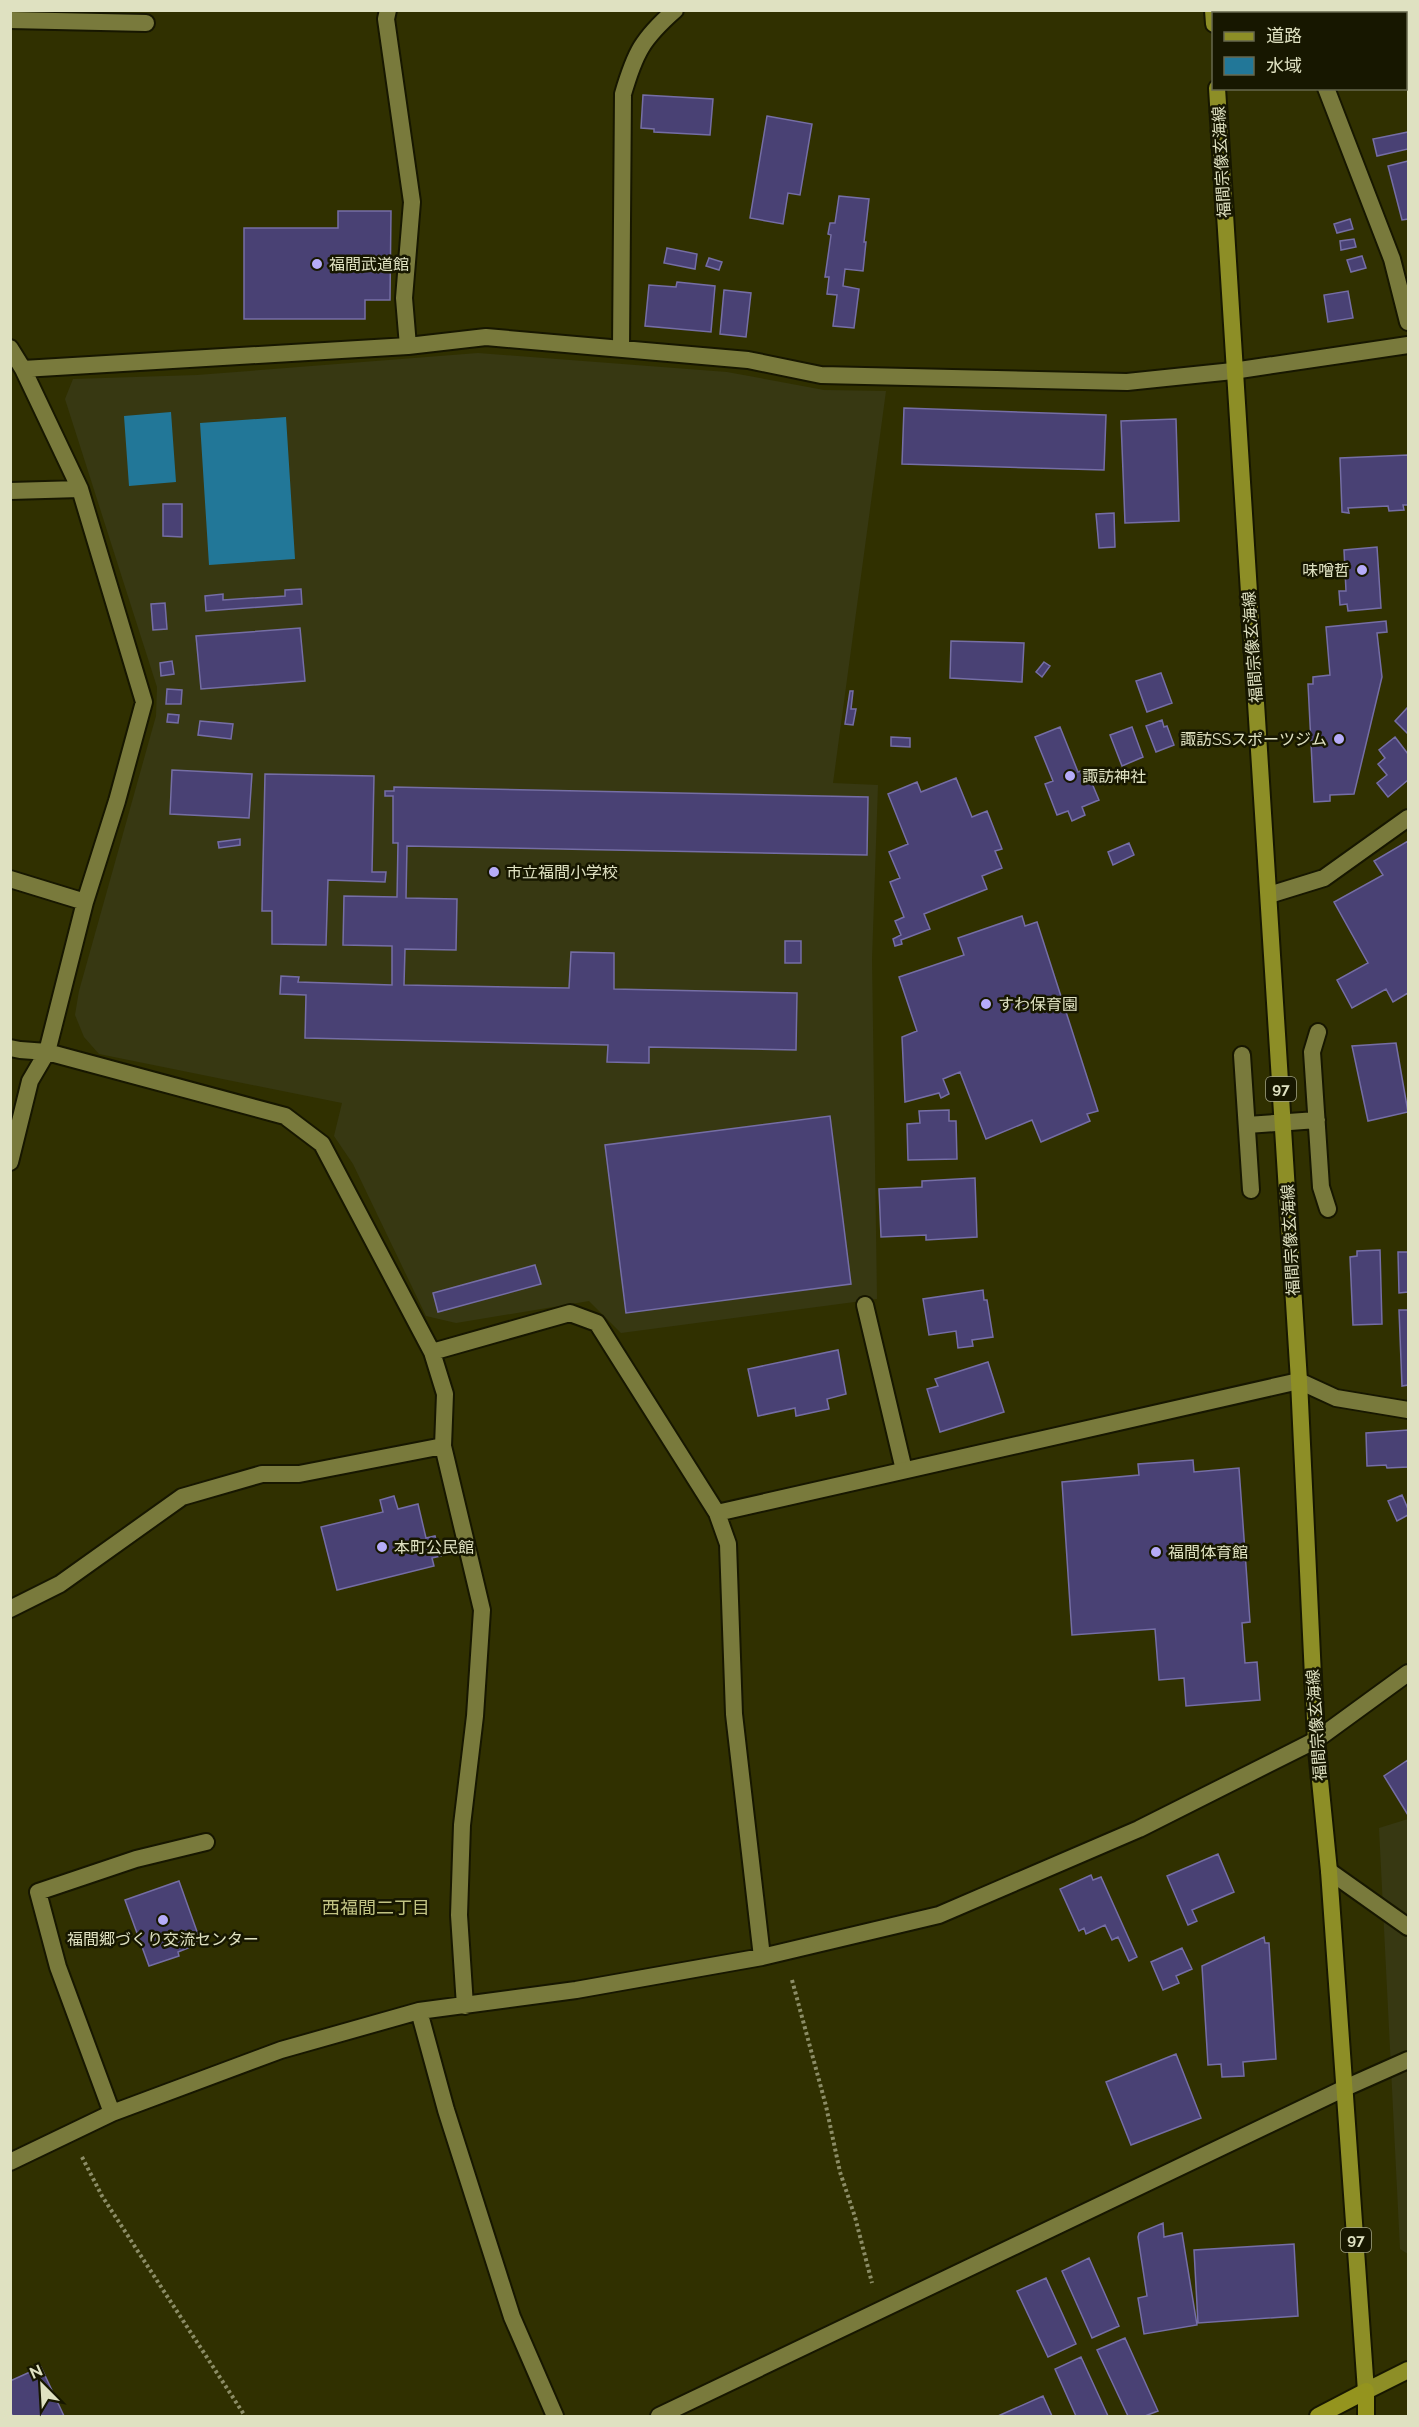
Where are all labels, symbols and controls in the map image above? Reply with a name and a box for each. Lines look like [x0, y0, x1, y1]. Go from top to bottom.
legend [1212, 12, 1407, 90]
text: 道路 [1266, 25, 1302, 46]
text: 水域 [1266, 55, 1302, 76]
street label: 福間宗像玄海線 [1209, 106, 1234, 218]
place label: 福間武道館 [329, 255, 409, 274]
marker: 福間武道館 [310, 257, 324, 271]
place label: 味噌哲 [1302, 561, 1350, 580]
marker: 味噌哲 [1355, 563, 1369, 577]
street label: 福間宗像玄海線 [1239, 590, 1266, 703]
place label: 諏訪SSスポーツジム [1180, 730, 1327, 749]
marker: 諏訪SSスポーツジム [1332, 732, 1346, 746]
place label: 諏訪神社 [1082, 767, 1146, 786]
marker: 諏訪神社 [1063, 769, 1077, 783]
place label: 市立福間小学校 [506, 863, 618, 882]
marker: 市立福間小学校 [487, 865, 501, 879]
place label: すわ保育園 [998, 995, 1078, 1014]
marker: すわ保育園 [979, 997, 993, 1011]
road number: 97 [1266, 1077, 1296, 1101]
street label: 福間宗像玄海線 [1278, 1184, 1303, 1296]
place label: 本町公民館 [394, 1538, 474, 1557]
marker: 本町公民館 [375, 1540, 389, 1554]
place label: 福間体育館 [1168, 1543, 1248, 1562]
marker: 福間体育館 [1149, 1545, 1163, 1559]
street label: 福間宗像玄海線 [1303, 1668, 1330, 1781]
district label: 西福間二丁目 [322, 1897, 430, 1918]
marker: 福間郷づくり交流センター [156, 1913, 170, 1927]
place label: 福間郷づくり交流センター [67, 1930, 259, 1949]
road number: 97 [1341, 2228, 1371, 2252]
north arrow [12, 2355, 72, 2415]
text: N [27, 2361, 46, 2383]

